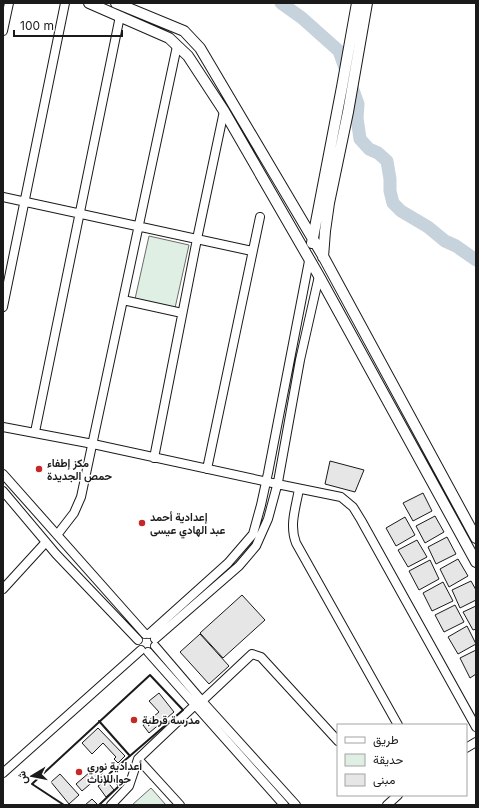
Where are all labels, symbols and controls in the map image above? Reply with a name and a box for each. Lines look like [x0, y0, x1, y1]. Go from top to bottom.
scale bar [14, 12, 122, 38]
text: 100 m [20, 18, 54, 33]
place label: مكز إطفاء حمص الجديدة [47, 456, 112, 483]
marker: مكز إطفاء حمص الجديدة [34, 464, 44, 474]
place label: إعدادية أحمد عبد الهادي عيسى [150, 510, 225, 539]
marker: إعدادية أحمد عبد الهادي عيسى [137, 518, 147, 528]
place label: مدرسة قرطبة [142, 713, 200, 727]
marker: مدرسة قرطبة [129, 715, 139, 725]
legend [337, 724, 467, 796]
text: طريق [373, 732, 399, 748]
text: حديقة [373, 752, 403, 767]
north arrow [12, 756, 52, 796]
place label: أعدادية نوري حوا للإناث [87, 759, 142, 786]
marker: أعدادية نوري حوا للإناث [74, 767, 84, 777]
text: ش [14, 770, 30, 785]
text: مبنى [373, 772, 395, 788]

